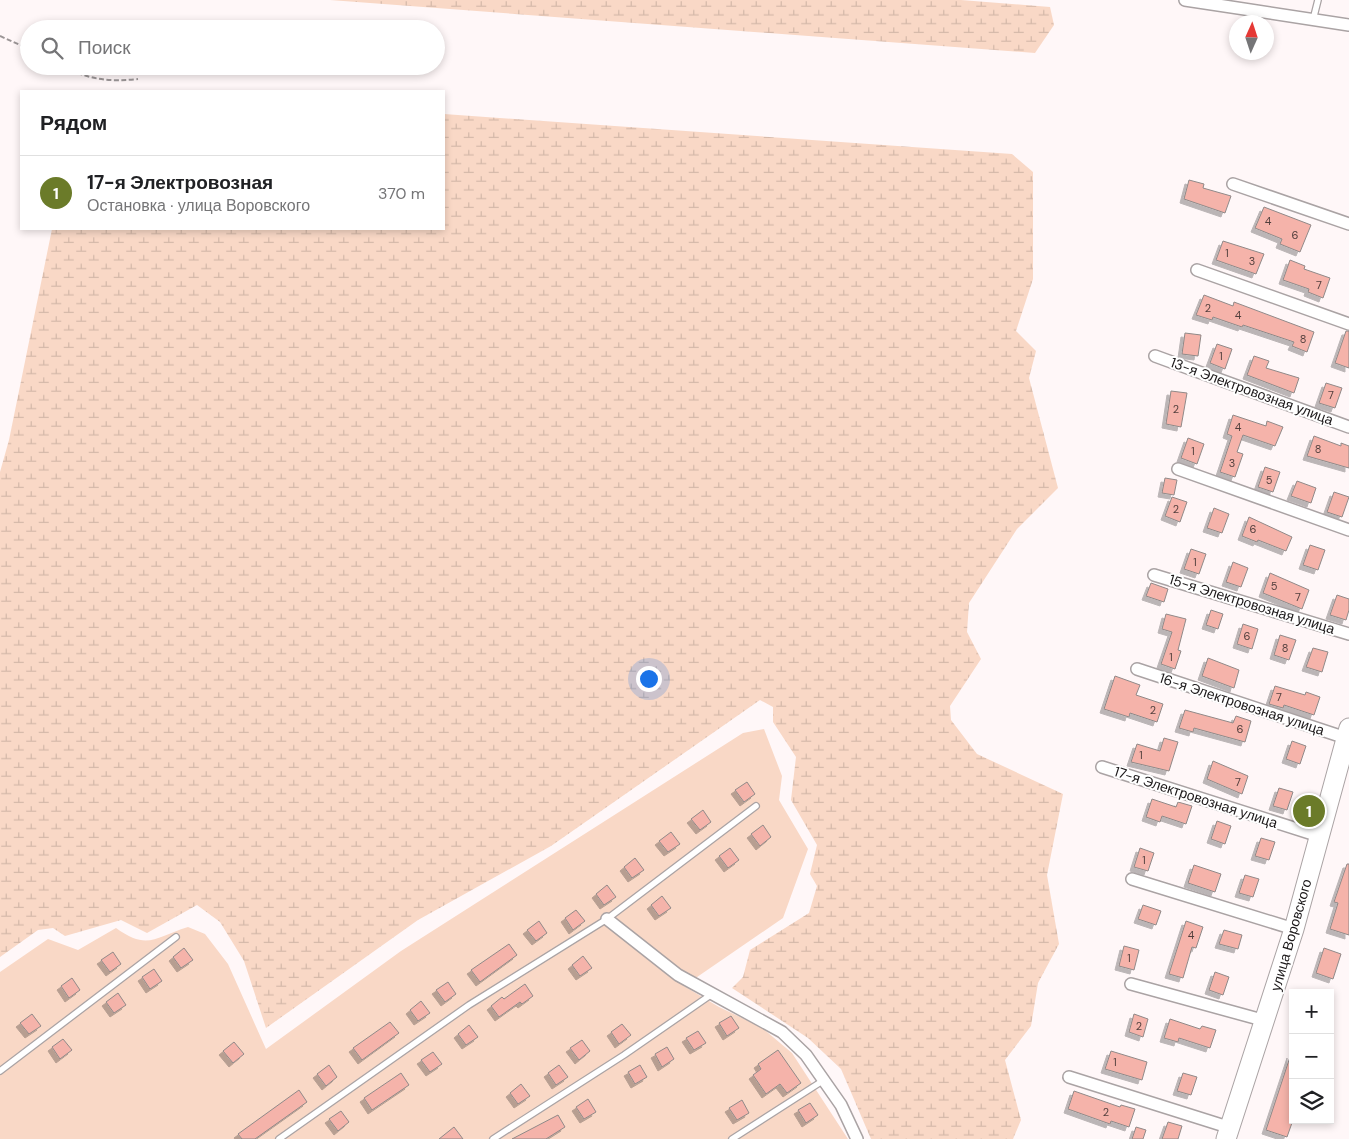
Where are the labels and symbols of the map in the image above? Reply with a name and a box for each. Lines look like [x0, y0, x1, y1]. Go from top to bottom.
north arrow [1229, 15, 1274, 60]
house number: 4 [1265, 214, 1272, 228]
house number: 6 [1292, 228, 1299, 242]
house number: 1 [1225, 246, 1229, 260]
house number: 3 [1249, 254, 1255, 268]
house number: 7 [1316, 278, 1322, 292]
house number: 2 [1205, 301, 1211, 315]
house number: 4 [1235, 308, 1242, 322]
house number: 8 [1300, 332, 1306, 346]
house number: 1 [1219, 349, 1223, 363]
street label: 13-я Электровозная улица [1168, 353, 1336, 429]
house number: 7 [1328, 388, 1334, 402]
house number: 2 [1173, 402, 1179, 416]
house number: 4 [1235, 420, 1242, 434]
house number: 8 [1315, 442, 1321, 456]
house number: 1 [1191, 444, 1195, 458]
house number: 3 [1229, 456, 1235, 470]
house number: 5 [1266, 473, 1273, 487]
house number: 2 [1173, 502, 1179, 516]
house number: 6 [1250, 522, 1257, 536]
house number: 1 [1193, 555, 1197, 569]
street label: 15-я Электровозная улица [1167, 570, 1337, 638]
house number: 5 [1271, 579, 1278, 593]
house number: 7 [1295, 590, 1301, 604]
house number: 6 [1244, 629, 1251, 643]
house number: 8 [1282, 641, 1288, 655]
house number: 1 [1169, 650, 1173, 664]
your location [636, 666, 662, 692]
street label: 16-я Электровозная улица [1157, 669, 1327, 739]
house number: 7 [1276, 690, 1282, 704]
house number: 2 [1150, 703, 1156, 717]
house number: 6 [1237, 722, 1243, 736]
house number: 1 [1139, 748, 1143, 762]
street label: 17-я Электровозная улица [1112, 762, 1280, 832]
house number: 7 [1235, 775, 1241, 789]
pin: 1 [1293, 792, 1325, 830]
house number: 1 [1142, 853, 1146, 867]
street label: улица Воровского [1266, 877, 1316, 993]
house number: 4 [1188, 928, 1195, 942]
house number: 1 [1127, 951, 1131, 965]
house number: 2 [1136, 1019, 1142, 1033]
house number: 1 [1113, 1055, 1117, 1069]
house number: 2 [1103, 1105, 1109, 1119]

